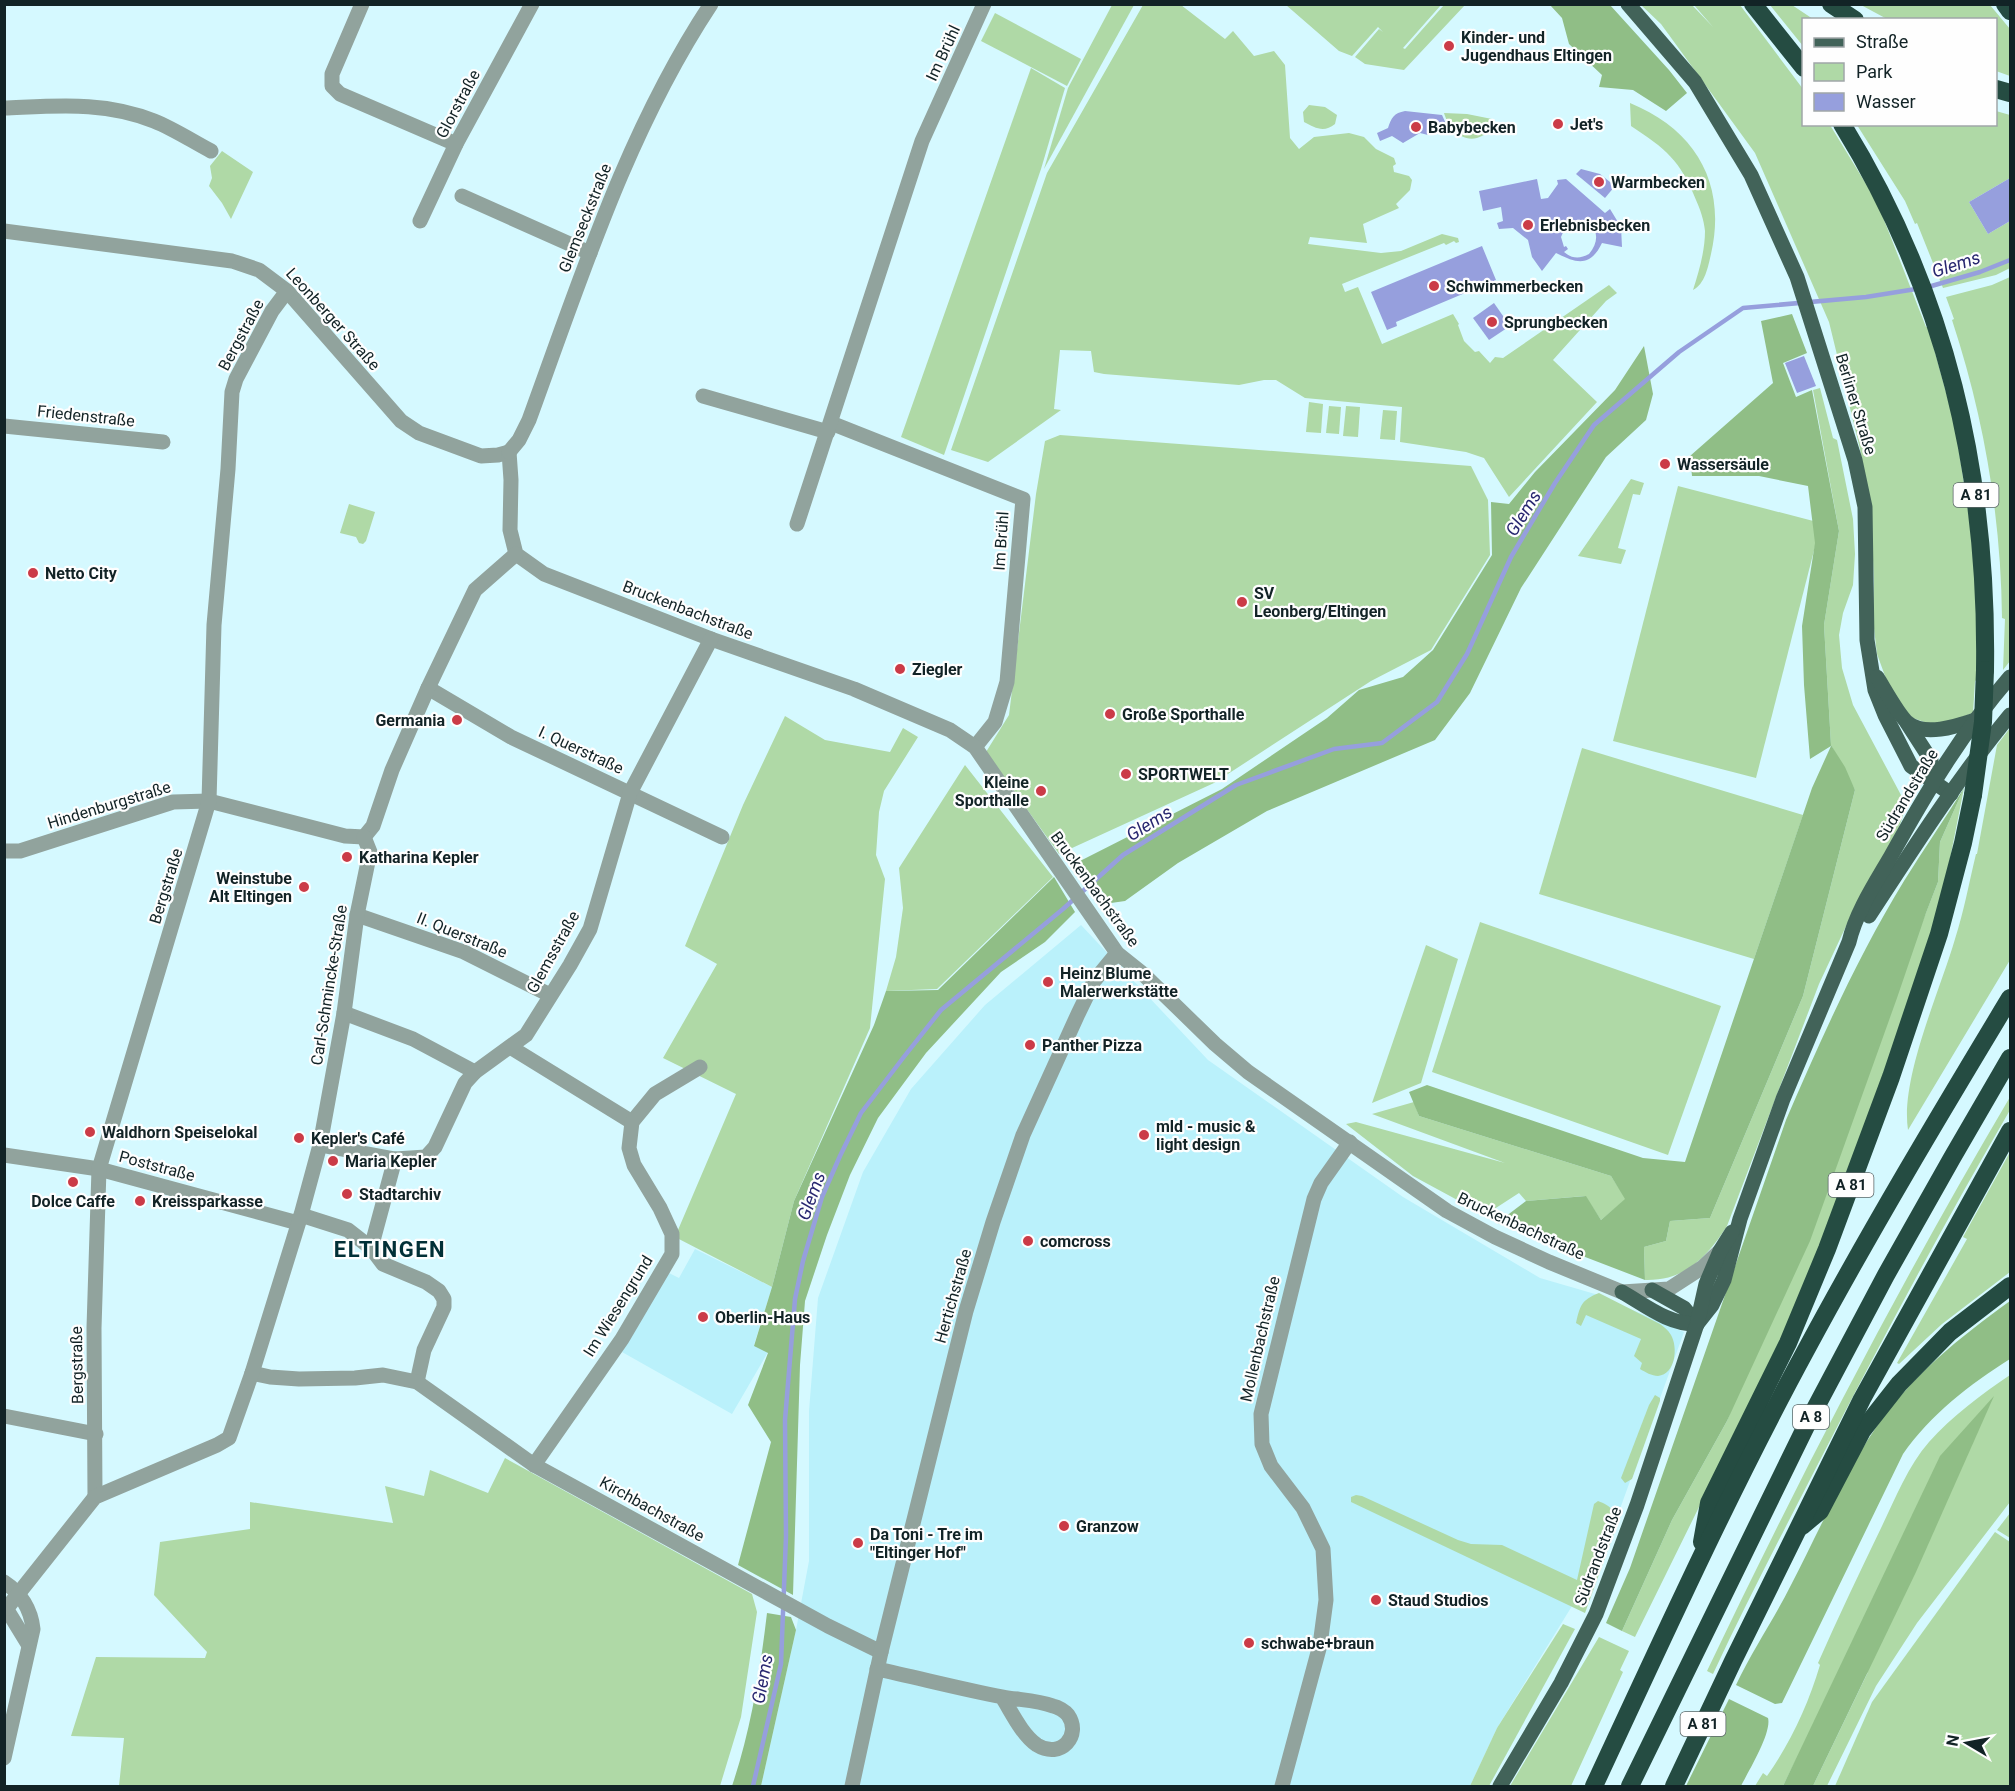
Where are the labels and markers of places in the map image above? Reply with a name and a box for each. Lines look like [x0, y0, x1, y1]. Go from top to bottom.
place label: Kinder- und Jugendhaus Eltingen [1461, 28, 1612, 65]
marker: Kinder- und Jugendhaus Eltingen [1442, 39, 1456, 53]
place label: Jet's [1570, 115, 1603, 134]
marker: Jet's [1551, 117, 1565, 131]
place label: Babybecken [1428, 118, 1516, 137]
marker: Babybecken [1409, 120, 1423, 134]
place label: Warmbecken [1611, 173, 1705, 192]
marker: Warmbecken [1592, 175, 1606, 189]
place label: Erlebnisbecken [1540, 216, 1650, 235]
marker: Erlebnisbecken [1521, 218, 1535, 232]
place label: Schwimmerbecken [1446, 277, 1583, 296]
marker: Schwimmerbecken [1427, 279, 1441, 293]
place label: Sprungbecken [1504, 313, 1608, 332]
marker: Sprungbecken [1485, 315, 1499, 329]
place label: Wassersäule [1677, 455, 1769, 474]
marker: Wassersäule [1658, 457, 1672, 471]
place label: Netto City [45, 564, 118, 583]
marker: Netto City [26, 566, 40, 580]
place label: SV Leonberg/Eltingen [1254, 584, 1386, 621]
marker: SV Leonberg/Eltingen [1235, 595, 1249, 609]
place label: Ziegler [912, 660, 963, 679]
marker: Ziegler [893, 662, 907, 676]
place label: Große Sporthalle [1122, 705, 1245, 724]
marker: Große Sporthalle [1103, 707, 1117, 721]
place label: Germania [375, 711, 445, 730]
marker: Germania [450, 713, 464, 727]
place label: SPORTWELT [1138, 765, 1229, 784]
marker: SPORTWELT [1119, 767, 1133, 781]
place label: Kleine Sporthalle [955, 773, 1029, 810]
marker: Kleine Sporthalle [1034, 784, 1048, 798]
place label: Katharina Kepler [359, 848, 479, 867]
marker: Katharina Kepler [340, 850, 354, 864]
place label: Weinstube Alt Eltingen [209, 869, 292, 906]
marker: Weinstube Alt Eltingen [297, 880, 311, 894]
place label: Heinz Blume Malerwerkstätte [1060, 964, 1178, 1001]
marker: Heinz Blume Malerwerkstätte [1041, 975, 1055, 989]
place label: Panther Pizza [1042, 1036, 1142, 1055]
marker: Panther Pizza [1023, 1038, 1037, 1052]
place label: mld - music & light design [1156, 1117, 1256, 1154]
place label: Waldhorn Speiselokal [102, 1123, 258, 1142]
marker: Waldhorn Speiselokal [83, 1125, 97, 1139]
marker: mld - music & light design [1137, 1128, 1151, 1142]
place label: Kepler's Café [311, 1129, 405, 1148]
marker: Kepler's Café [292, 1131, 306, 1145]
place label: Maria Kepler [345, 1152, 437, 1171]
marker: Maria Kepler [326, 1154, 340, 1168]
marker: Dolce Caffe [66, 1175, 80, 1189]
place label: Stadtarchiv [359, 1185, 441, 1204]
marker: Stadtarchiv [340, 1187, 354, 1201]
place label: Dolce Caffe [31, 1192, 115, 1211]
place label: Kreissparkasse [152, 1192, 263, 1211]
marker: Kreissparkasse [133, 1194, 147, 1208]
place label: comcross [1040, 1232, 1111, 1251]
marker: comcross [1021, 1234, 1035, 1248]
place label: Oberlin-Haus [715, 1308, 810, 1327]
marker: Oberlin-Haus [696, 1310, 710, 1324]
place label: Granzow [1076, 1517, 1139, 1536]
marker: Granzow [1057, 1519, 1071, 1533]
place label: Da Toni - Tre im "Eltinger Hof" [870, 1525, 983, 1562]
marker: Da Toni - Tre im "Eltinger Hof" [851, 1536, 865, 1550]
place label: Staud Studios [1388, 1591, 1489, 1610]
marker: Staud Studios [1369, 1593, 1383, 1607]
place label: schwabe+braun [1261, 1634, 1374, 1653]
marker: schwabe+braun [1242, 1636, 1256, 1650]

